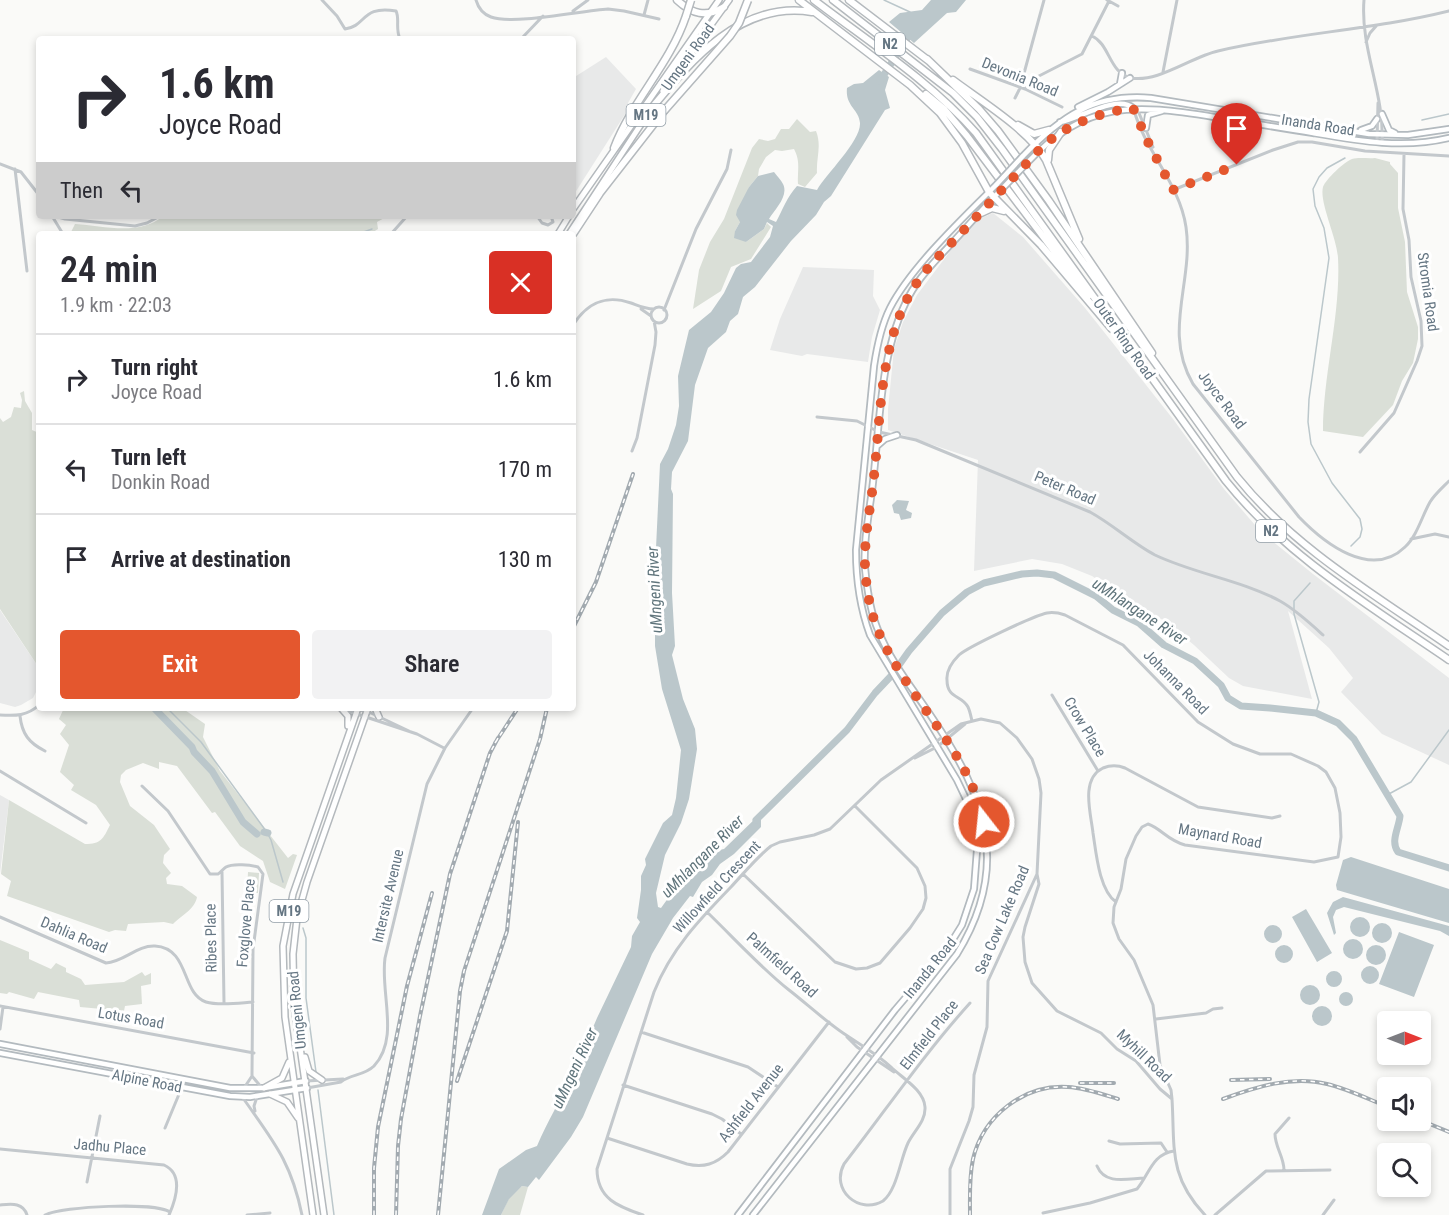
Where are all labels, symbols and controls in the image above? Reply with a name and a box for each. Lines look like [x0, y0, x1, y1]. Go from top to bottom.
street label: Umgeni Road [658, 20, 718, 94]
road number: N2 [875, 33, 905, 55]
street label: Devonia Road [979, 54, 1061, 100]
text: 1.6 km [159, 59, 275, 108]
icon: right [60, 60, 138, 138]
pin [1211, 103, 1262, 165]
road number: M19 [626, 104, 666, 126]
text: Joyce Road [159, 109, 282, 141]
street label: Inanda Road [1280, 110, 1356, 140]
icon: arrive [1220, 112, 1253, 145]
icon: left [115, 174, 148, 207]
text: Then [60, 178, 103, 203]
text: 24 min [60, 249, 158, 291]
button: close [489, 251, 552, 314]
street label: Stromia Road [1414, 251, 1442, 333]
text: 1.9 km · 22:03 [60, 293, 172, 317]
street label: Outer Ring Road [1089, 295, 1159, 383]
text: Turn right [111, 355, 198, 380]
icon: right [60, 363, 93, 396]
text: 1.6 km [493, 367, 552, 392]
street label: Joyce Road [1194, 367, 1250, 433]
text: Joyce Road [111, 380, 202, 404]
text: Turn left [111, 445, 186, 470]
icon: left [60, 453, 93, 486]
text: 170 m [498, 457, 552, 482]
street label: Peter Road [1032, 467, 1098, 509]
text: Donkin Road [111, 470, 210, 494]
road number: N2 [1256, 520, 1286, 542]
icon: arrive [60, 543, 93, 576]
water label: uMngeni River [643, 545, 666, 634]
text: Arrive at destination [111, 547, 291, 572]
text: 130 m [498, 547, 552, 572]
water label: uMhlangane River [1089, 574, 1192, 650]
button: Exit [60, 630, 300, 699]
button: Share [312, 630, 552, 699]
street label: Johanna Road [1140, 646, 1212, 718]
street label: Crow Place [1060, 694, 1110, 760]
position arrow [952, 790, 1016, 854]
water label: uMhlangane River [657, 810, 749, 902]
street label: Maynard Road [1177, 820, 1263, 852]
street label: Willowfield Crescent [669, 837, 765, 937]
street label: Intersite Avenue [368, 847, 408, 945]
street label: Sea Cow Lake Road [971, 863, 1033, 977]
street label: Foxglove Place [233, 878, 259, 968]
road number: M19 [270, 900, 308, 922]
street label: Ribes Place [201, 903, 221, 973]
street label: Dahlia Road [38, 913, 110, 957]
street label: Palmfield Road [743, 929, 821, 1001]
street label: Inanda Road [900, 934, 960, 1002]
street label: Umgeni Road [284, 970, 310, 1050]
street label: Elmfield Place [896, 996, 962, 1074]
street label: Lotus Road [97, 1003, 165, 1033]
north arrow [1377, 1011, 1431, 1065]
map controls [1377, 1011, 1431, 1197]
water label: uMngeni River [548, 1024, 602, 1112]
street label: Myhill Road [1113, 1026, 1175, 1086]
street label: Ashfield Avenue [715, 1060, 787, 1146]
street label: Alpine Road [111, 1065, 183, 1097]
button: sound [1377, 1077, 1431, 1131]
street label: Jadhu Place [73, 1135, 147, 1159]
button: search [1377, 1143, 1431, 1197]

